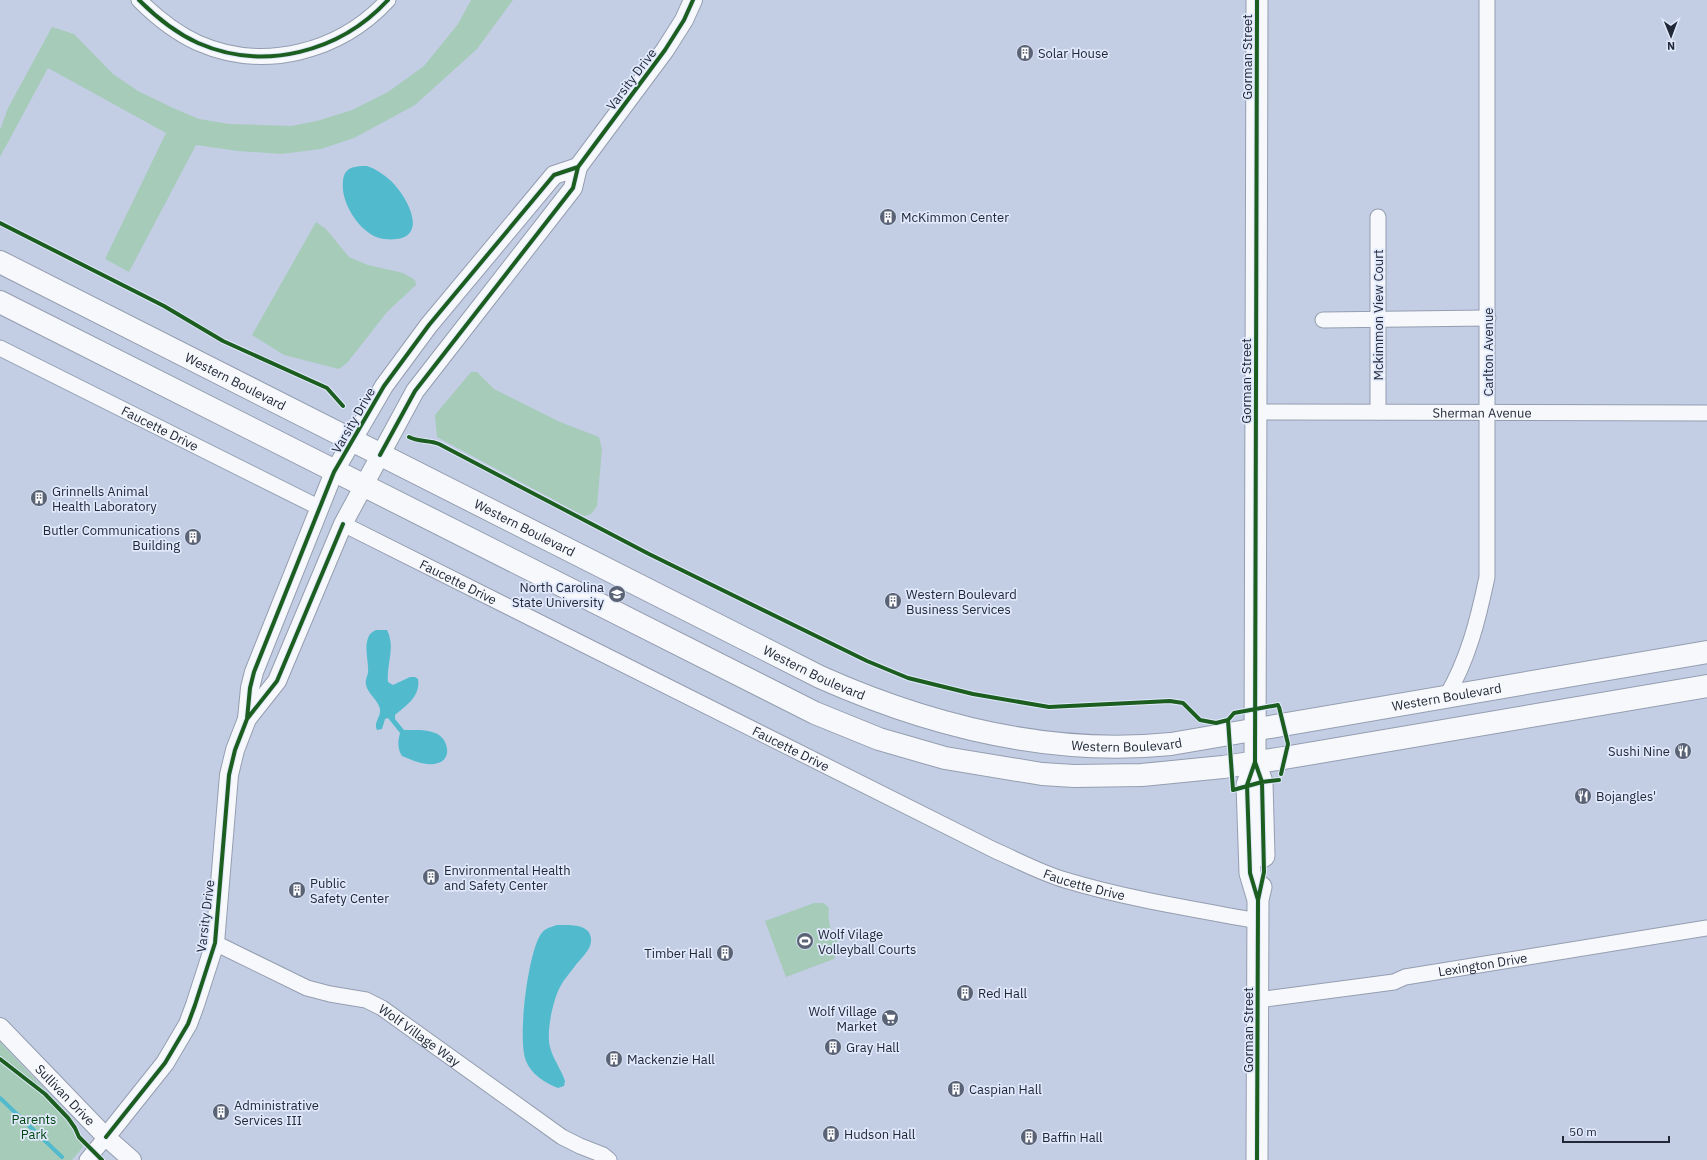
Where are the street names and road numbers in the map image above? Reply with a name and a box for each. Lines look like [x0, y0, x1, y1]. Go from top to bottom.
street label: Gorman Street [1239, 14, 1256, 100]
street label: Varsity Drive [603, 45, 660, 114]
street label: Mckimmon View Court [1370, 249, 1387, 381]
street label: Carlton Avenue [1480, 308, 1497, 396]
street label: Gorman Street [1238, 338, 1255, 424]
street label: Western Boulevard [182, 349, 289, 414]
street label: Varsity Drive [328, 384, 379, 456]
street label: Faucette Drive [118, 402, 201, 455]
street label: Sherman Avenue [1432, 404, 1532, 422]
street label: Western Boulevard [471, 495, 578, 561]
street label: Faucette Drive [417, 556, 500, 609]
street label: Western Boulevard [760, 642, 868, 704]
street label: Western Boulevard [1391, 679, 1503, 715]
street label: Faucette Drive [749, 722, 832, 775]
street label: Western Boulevard [1071, 734, 1183, 756]
street label: Faucette Drive [1041, 865, 1127, 904]
street label: Varsity Drive [193, 879, 218, 953]
street label: Lexington Drive [1437, 949, 1529, 980]
street label: Gorman Street [1240, 987, 1257, 1073]
street label: Wolf Village Way [375, 1000, 464, 1071]
street label: Sullivan Drive [31, 1061, 98, 1129]

